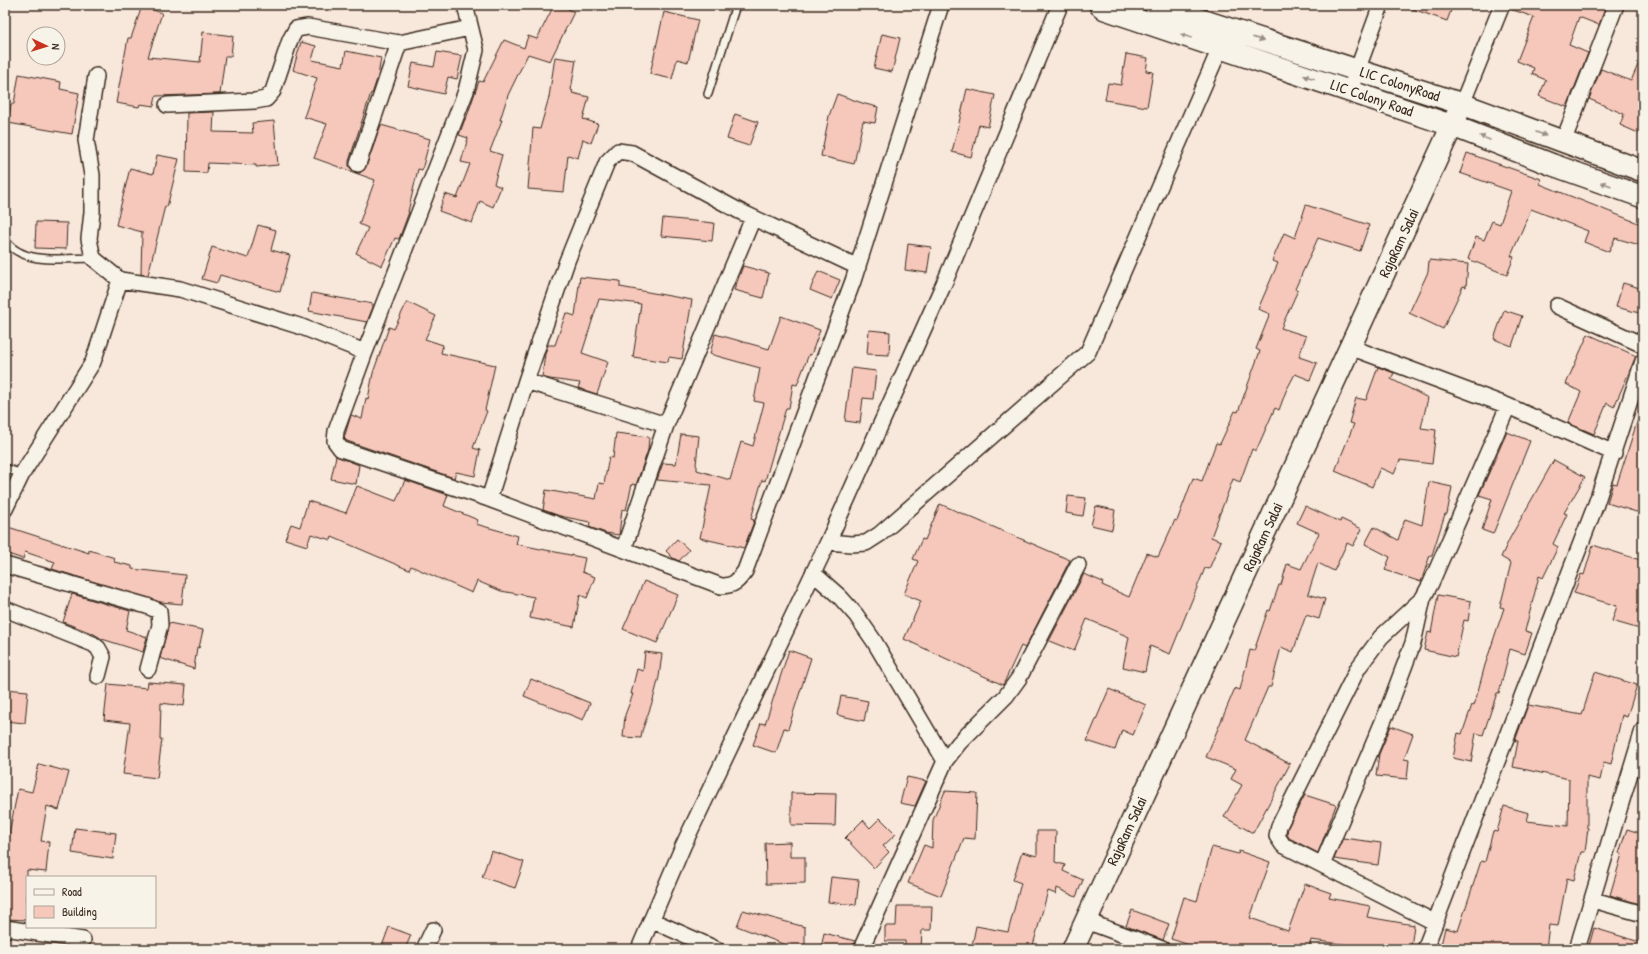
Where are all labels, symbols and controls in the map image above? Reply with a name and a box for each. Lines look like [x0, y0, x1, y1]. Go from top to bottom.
north arrow [26, 26, 66, 66]
one-way arrow [1179, 33, 1191, 39]
one-way arrow [1253, 36, 1265, 42]
text: N [49, 43, 63, 50]
street label: LIC ColonyRoad [1358, 61, 1443, 106]
one-way arrow [1303, 74, 1315, 80]
street label: LIC Colony Road [1328, 74, 1416, 122]
one-way arrow [1535, 131, 1547, 137]
one-way arrow [1478, 135, 1490, 141]
one-way arrow [1600, 181, 1612, 187]
street label: RajaRam Salai [1373, 205, 1424, 281]
street label: RajaRam Salai [1237, 499, 1288, 575]
street label: RajaRam Salai [1101, 793, 1152, 869]
legend [26, 876, 156, 928]
text: Road [62, 883, 82, 900]
text: Building [62, 903, 97, 920]

